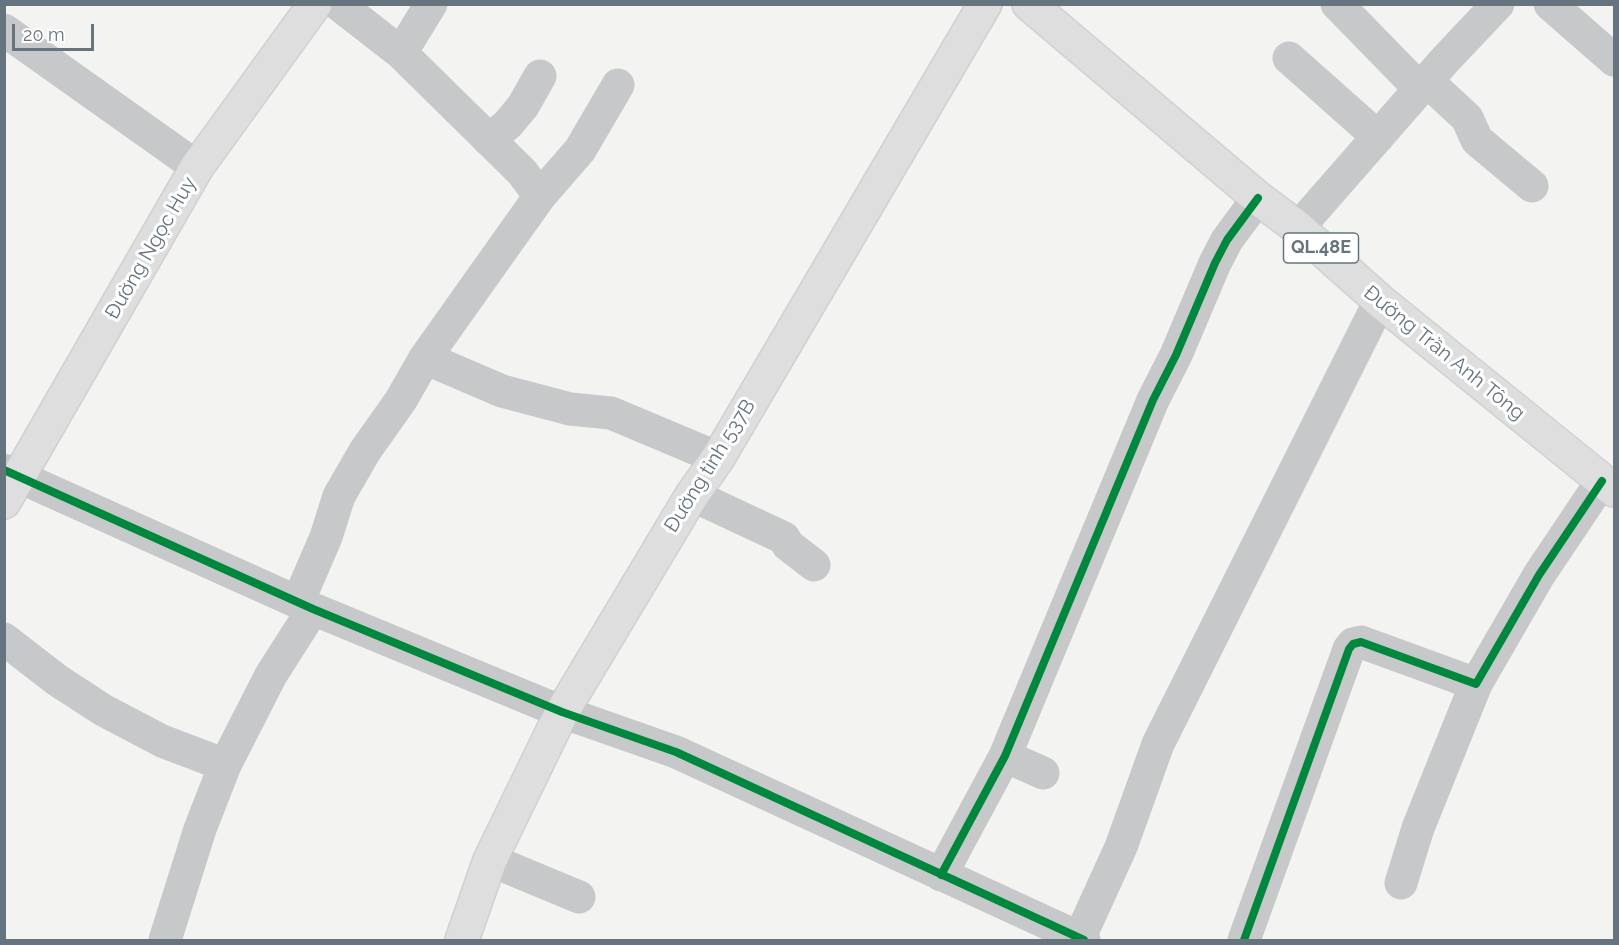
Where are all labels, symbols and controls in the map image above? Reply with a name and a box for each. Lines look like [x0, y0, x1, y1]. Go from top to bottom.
scale bar [15, 12, 98, 50]
text: 20 m [23, 24, 65, 45]
street label: Đường Ngọc Huy [100, 173, 202, 323]
road number: QL.48E [1284, 233, 1358, 263]
street label: Đường Trần Anh Tông [1359, 281, 1529, 425]
street label: Đường tỉnh 537B [659, 395, 761, 537]

